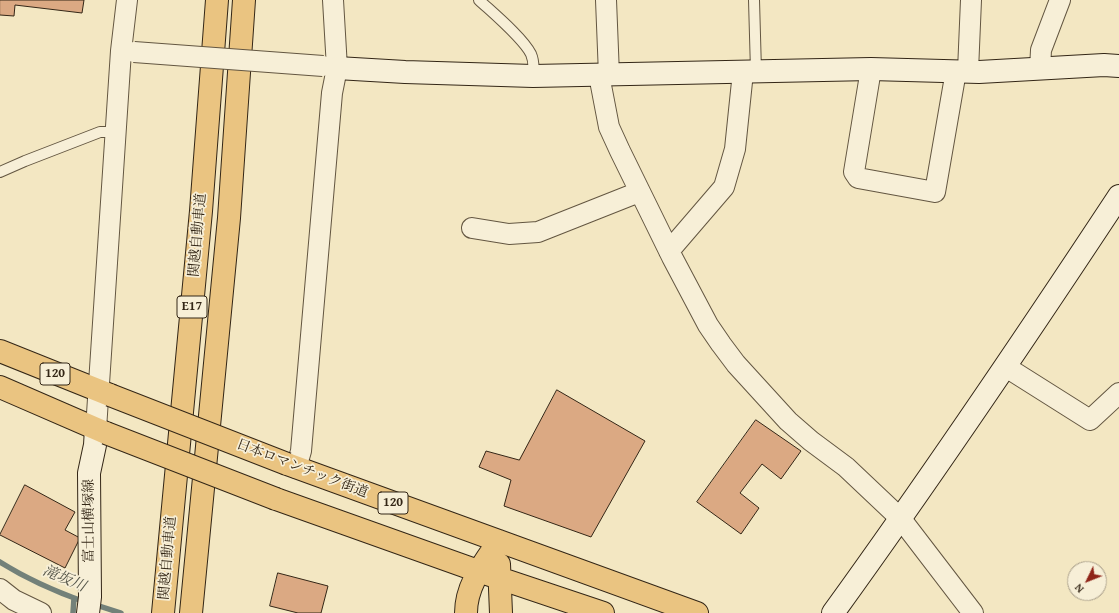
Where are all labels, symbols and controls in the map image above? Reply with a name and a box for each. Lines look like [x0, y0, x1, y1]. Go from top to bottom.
street label: 関越自動車道 [186, 192, 210, 278]
road number: E17 [177, 296, 207, 318]
road number: 120 [40, 363, 70, 385]
street label: 日本ロマンチック街道 [234, 436, 370, 502]
street label: 富士山横塚線 [81, 479, 97, 563]
road number: 120 [378, 492, 408, 514]
street label: 関越自動車道 [156, 515, 180, 601]
north arrow [1067, 561, 1107, 601]
water label: 滝坂川 [40, 562, 88, 596]
text: N [1071, 580, 1087, 597]

